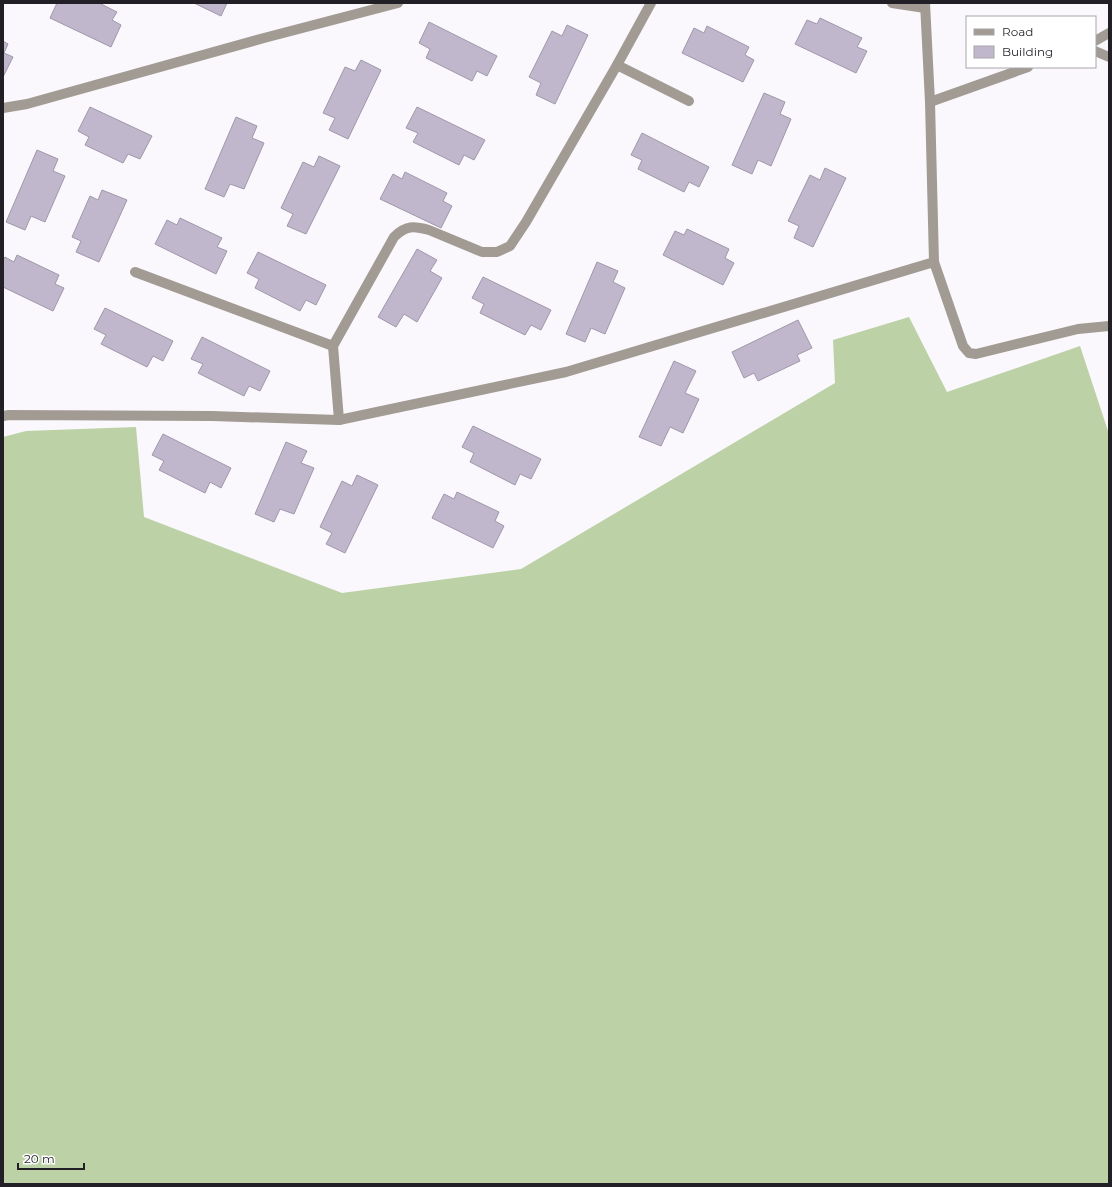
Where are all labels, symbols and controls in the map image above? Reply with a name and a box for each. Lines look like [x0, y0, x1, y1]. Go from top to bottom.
legend [966, 16, 1096, 68]
text: Road [1002, 24, 1033, 39]
text: Building [1002, 44, 1053, 59]
scale bar [18, 1145, 84, 1171]
text: 20 m [24, 1151, 55, 1166]

